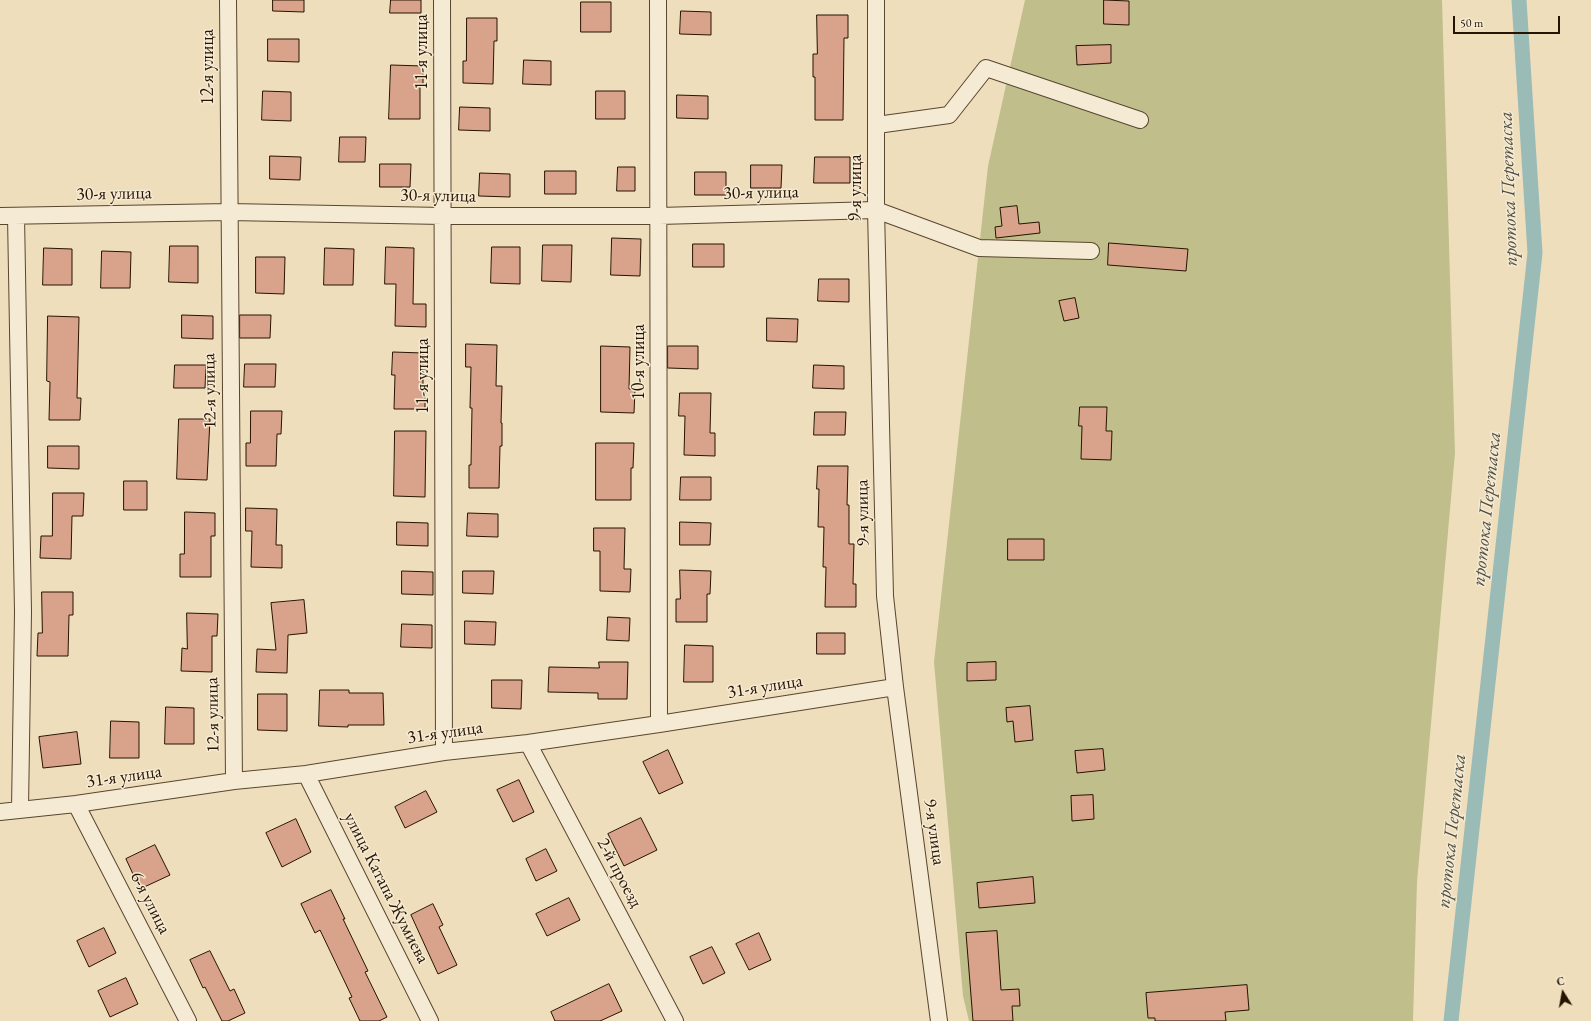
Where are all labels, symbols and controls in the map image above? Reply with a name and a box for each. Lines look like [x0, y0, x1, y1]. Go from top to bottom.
scale bar [1455, 8, 1562, 34]
street label: 11-я улица [411, 14, 433, 90]
text: 50 m [1460, 15, 1483, 31]
street label: 12-я улица [197, 29, 219, 105]
water label: протока Перетаска [1495, 111, 1523, 267]
street label: 9-я улица [845, 154, 867, 222]
street label: 30-я улица [723, 182, 799, 204]
street label: 30-я улица [76, 183, 152, 205]
street label: 30-я улица [400, 185, 476, 207]
street label: 10-я улица [628, 324, 650, 400]
street label: 11-я улица [412, 338, 434, 414]
street label: 12-я улица [199, 353, 221, 429]
water label: протока Перетаска [1468, 431, 1506, 587]
street label: 9-я улица [852, 479, 874, 547]
street label: 31-я улица [726, 670, 804, 704]
street label: 12-я улица [202, 677, 224, 753]
street label: 31-я улица [406, 717, 484, 749]
water label: протока Перетаска [1433, 753, 1471, 909]
street label: 31-я улица [85, 761, 163, 793]
street label: 9-я улица [919, 797, 949, 867]
street label: улица Катапа Жумиева [339, 809, 433, 967]
street label: 2-й проезд [592, 834, 646, 912]
street label: 6-я улица [125, 868, 175, 938]
north arrow [1543, 973, 1583, 1013]
text: С [1556, 974, 1566, 989]

